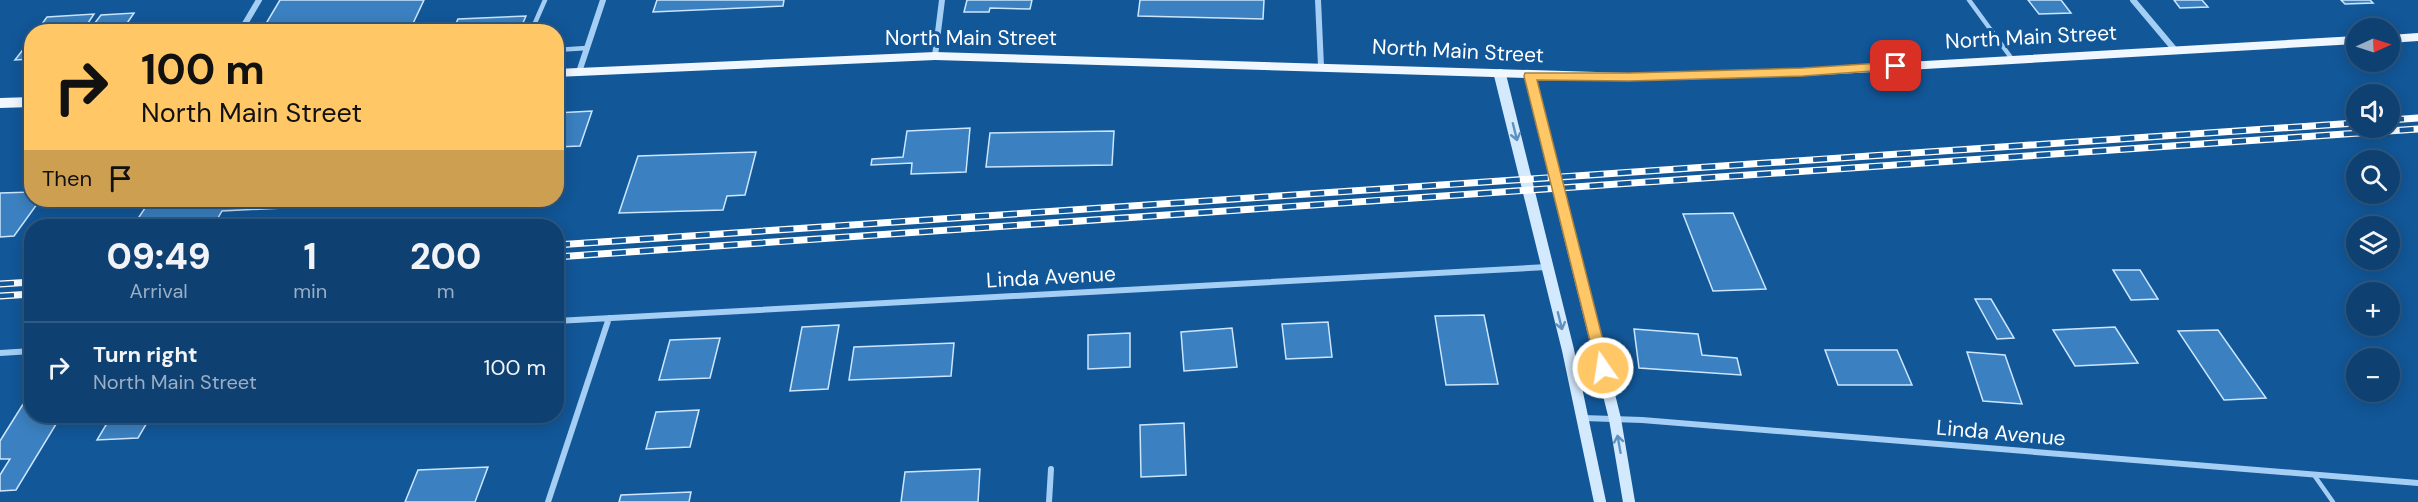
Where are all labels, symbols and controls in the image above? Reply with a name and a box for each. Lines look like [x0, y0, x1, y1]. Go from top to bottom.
north arrow [2346, 18, 2400, 72]
map controls [2346, 18, 2400, 402]
street label: North Main Street [1944, 19, 2118, 55]
street label: North Main Street [885, 24, 1057, 52]
street label: North Main Street [1371, 33, 1545, 69]
pin [1870, 40, 1921, 91]
text: 100 m [141, 42, 265, 97]
icon: right [42, 48, 120, 126]
icon: arrive [1879, 49, 1912, 82]
button: sound [2346, 84, 2400, 138]
text: North Main Street [141, 95, 362, 130]
one-way arrow [1509, 122, 1521, 141]
button: search [2346, 150, 2400, 204]
icon: arrive [104, 162, 137, 195]
text: Then [42, 164, 92, 193]
button: layers [2346, 216, 2400, 270]
text: 09:49 [107, 233, 211, 280]
text: 1 [304, 233, 317, 280]
text: 200 [410, 233, 481, 280]
street label: Linda Avenue [986, 260, 1117, 294]
text: Arrival [129, 278, 188, 304]
text: min [293, 278, 327, 304]
text: m [437, 278, 455, 304]
button: + [2346, 282, 2400, 336]
one-way arrow [1555, 312, 1567, 331]
position arrow [1571, 336, 1635, 400]
text: Turn right [93, 340, 198, 369]
button: − [2346, 348, 2400, 402]
icon: right [42, 351, 75, 384]
text: 100 m [484, 353, 546, 382]
text: North Main Street [93, 369, 257, 395]
street label: Linda Avenue [1935, 413, 2067, 453]
one-way arrow [1613, 435, 1624, 455]

